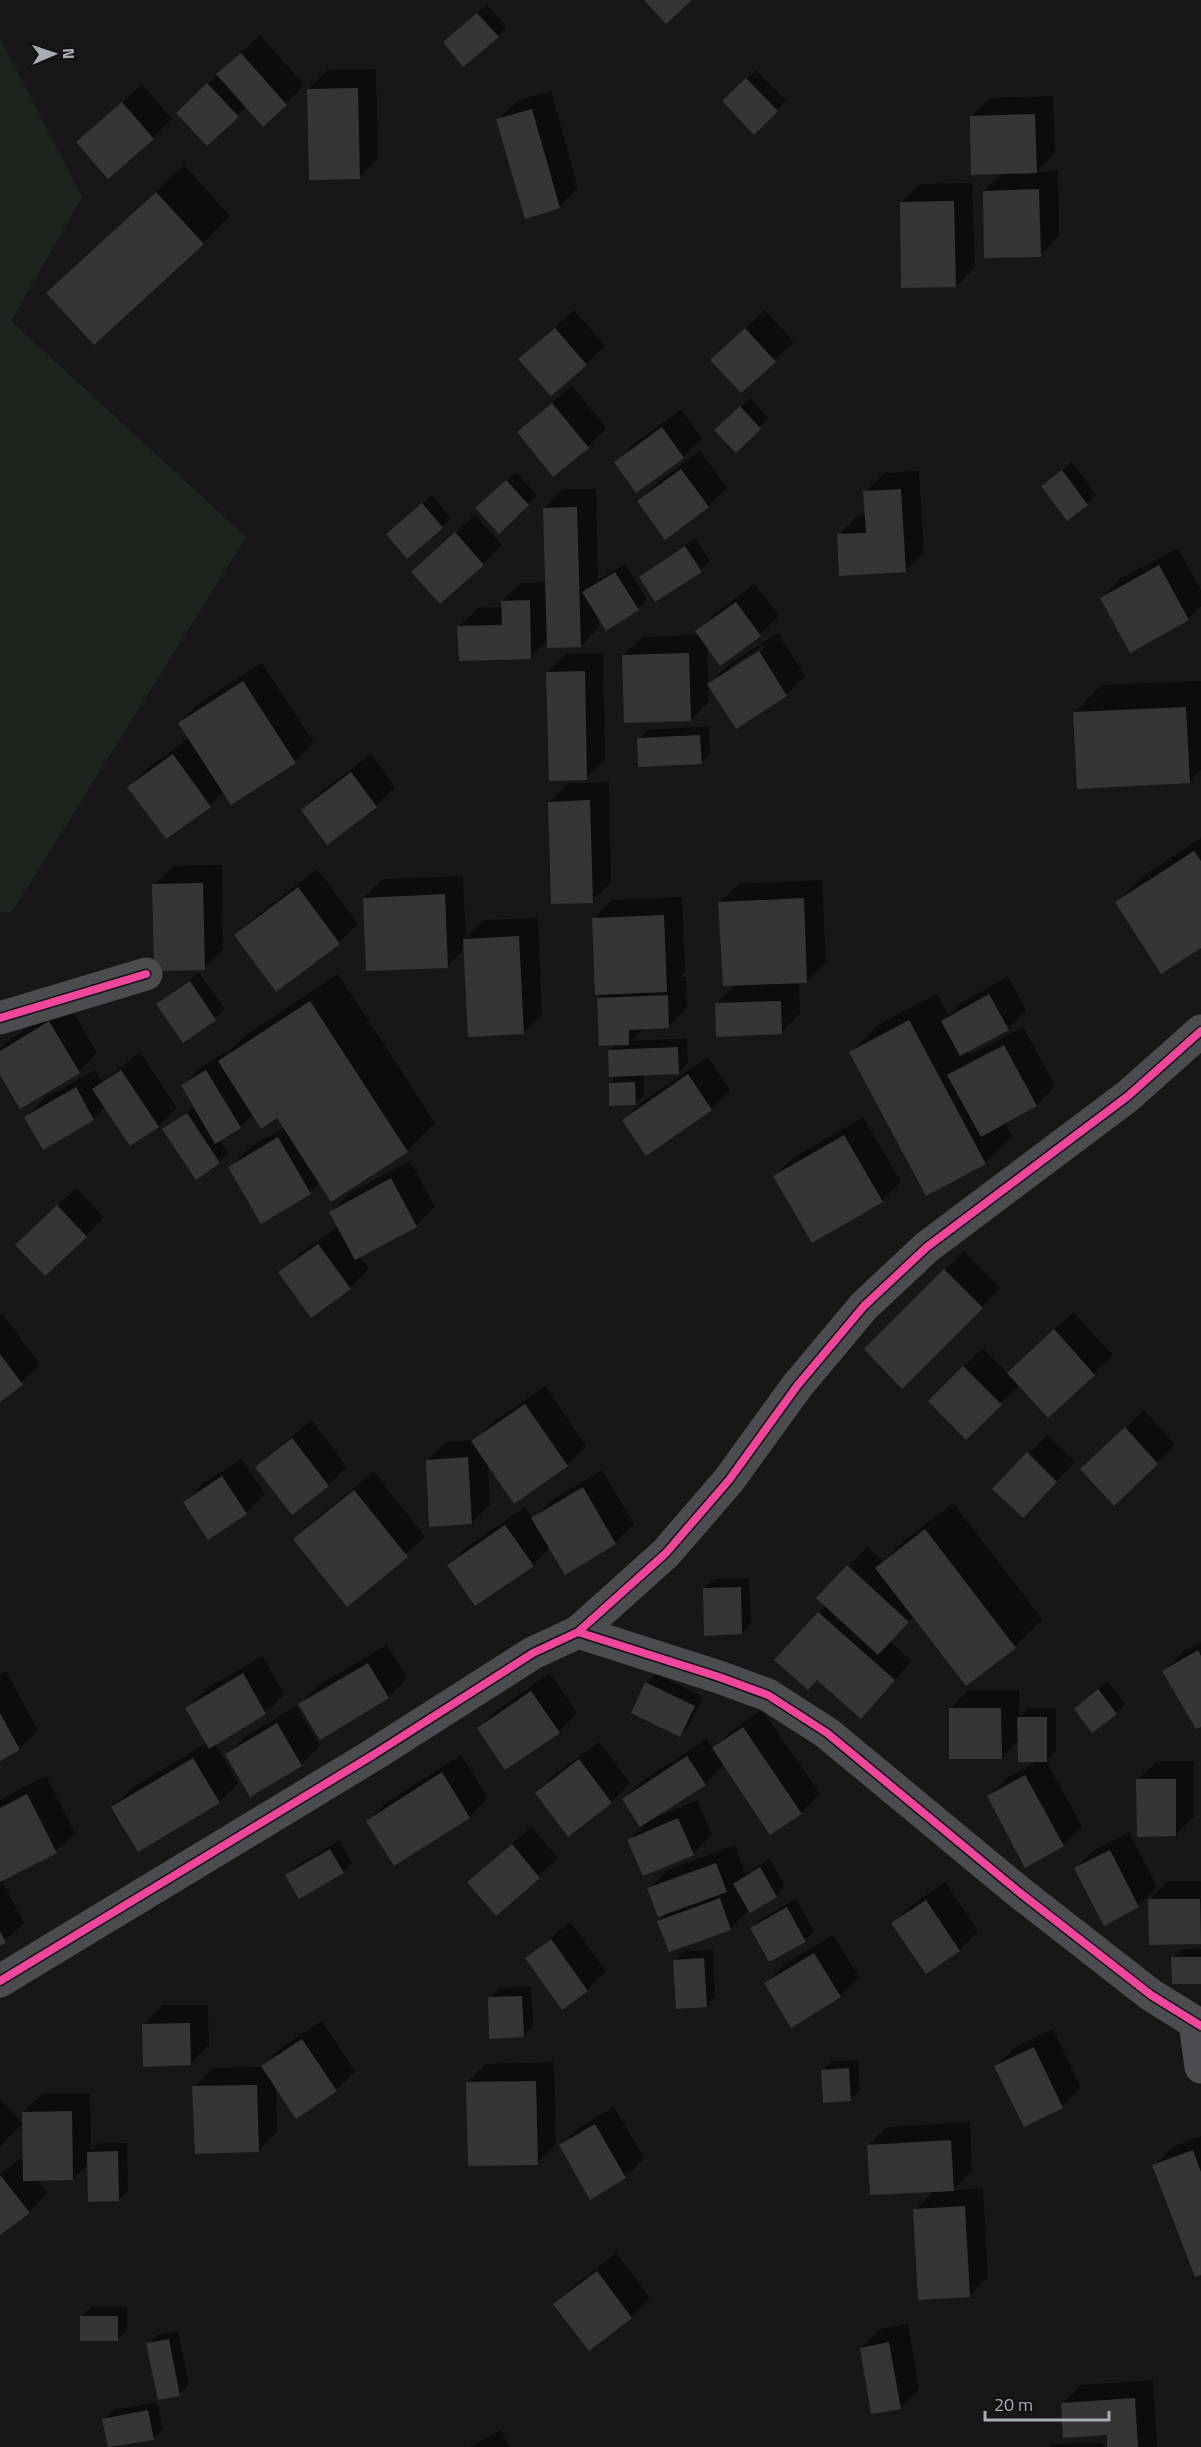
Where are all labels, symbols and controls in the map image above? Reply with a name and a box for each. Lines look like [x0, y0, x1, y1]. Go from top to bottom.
north arrow [24, 24, 84, 84]
text: N [57, 48, 81, 59]
scale bar [985, 2384, 1110, 2422]
text: 20 m [994, 2391, 1033, 2418]

